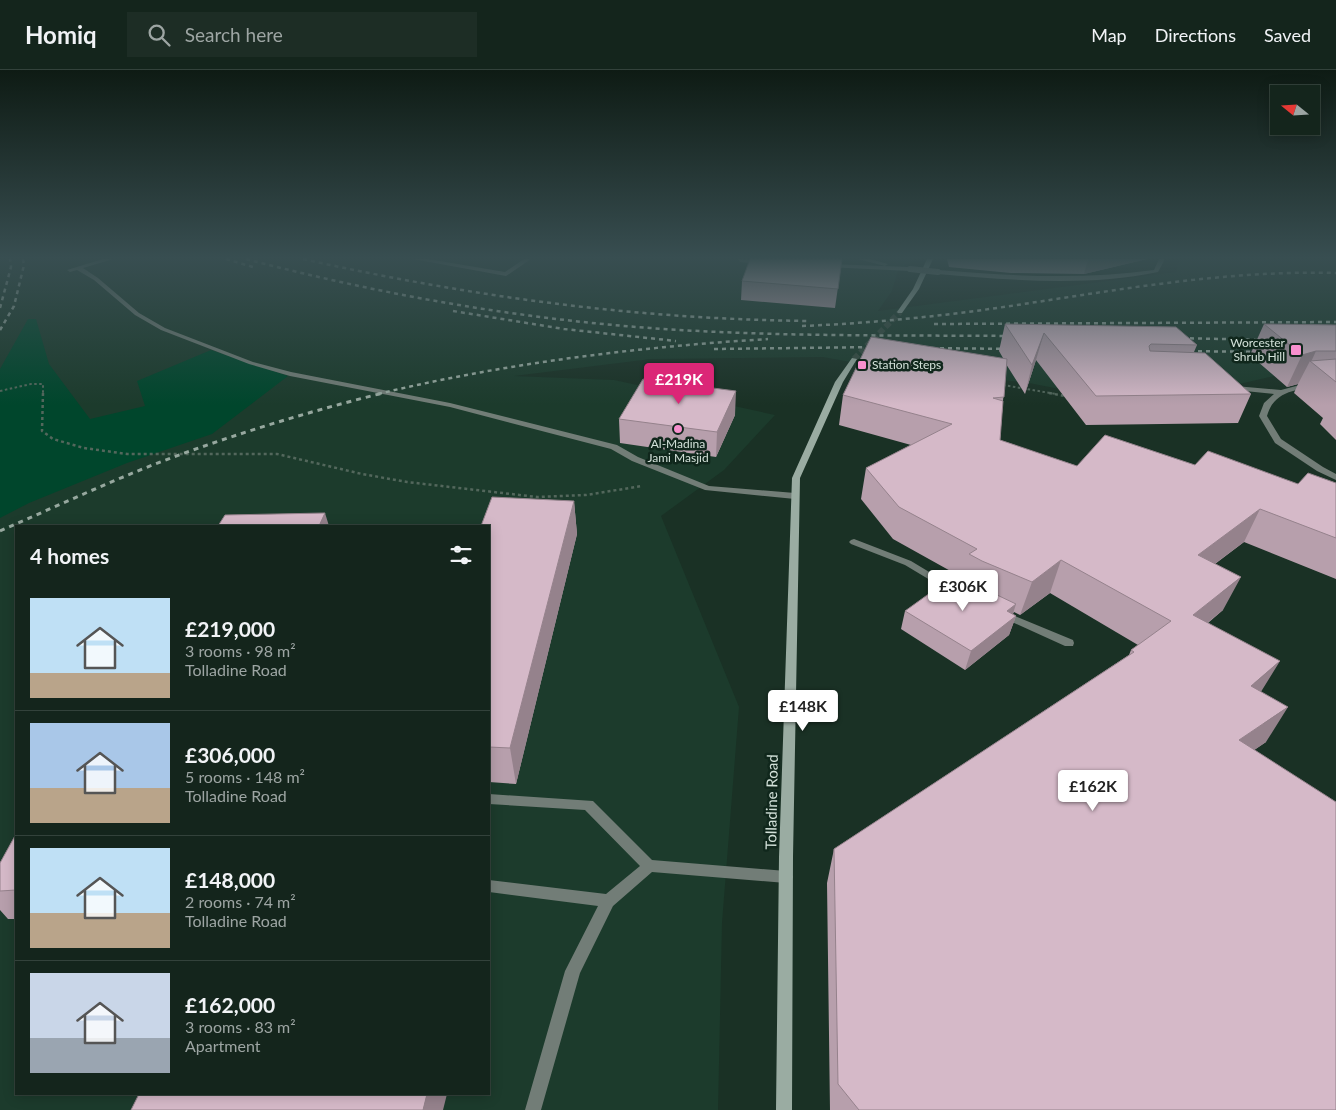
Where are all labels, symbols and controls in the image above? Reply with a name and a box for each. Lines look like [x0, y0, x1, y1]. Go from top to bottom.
search box [127, 12, 477, 57]
text: Homiq [25, 20, 97, 49]
icon: search [145, 21, 173, 49]
text: Search here [185, 23, 283, 46]
text: Map [1091, 24, 1127, 46]
text: Directions [1155, 24, 1236, 46]
text: Saved [1264, 24, 1311, 46]
north arrow [1270, 85, 1320, 135]
map controls [1270, 85, 1320, 135]
place label: Worcester Shrub Hill [1230, 335, 1286, 364]
marker: Worcester Shrub Hill [1289, 343, 1303, 357]
place label: Station Steps [872, 357, 941, 372]
marker: Station Steps [856, 359, 868, 371]
pin: £219K [644, 362, 714, 405]
text: £219K [655, 369, 703, 388]
marker: Al-Madina Jami Masjid [672, 423, 684, 435]
place label: Al-Madina Jami Masjid [647, 436, 709, 465]
icon: filters [447, 541, 475, 569]
text: 4 homes [30, 543, 109, 568]
pin: £306K [928, 570, 998, 612]
text: £306K [939, 576, 987, 595]
text: £219,000 [185, 616, 275, 641]
icon: home [70, 618, 130, 678]
text: 3 rooms · 98 m² [185, 641, 296, 660]
text: Tolladine Road [185, 660, 287, 679]
pin: £148K [768, 690, 838, 732]
text: £148K [779, 696, 827, 715]
text: £306,000 [185, 742, 275, 767]
icon: home [70, 743, 130, 803]
street label: Tolladine Road [761, 754, 781, 850]
text: 5 rooms · 148 m² [185, 767, 305, 786]
pin: £162K [1058, 770, 1128, 812]
text: £162K [1069, 776, 1117, 795]
text: Tolladine Road [185, 786, 287, 805]
text: £148,000 [185, 867, 275, 892]
icon: home [70, 868, 130, 928]
text: 2 rooms · 74 m² [185, 892, 296, 911]
text: Tolladine Road [185, 911, 287, 930]
text: £162,000 [185, 992, 275, 1017]
icon: home [70, 993, 130, 1053]
text: 3 rooms · 83 m² [185, 1017, 296, 1036]
text: Apartment [185, 1036, 260, 1055]

